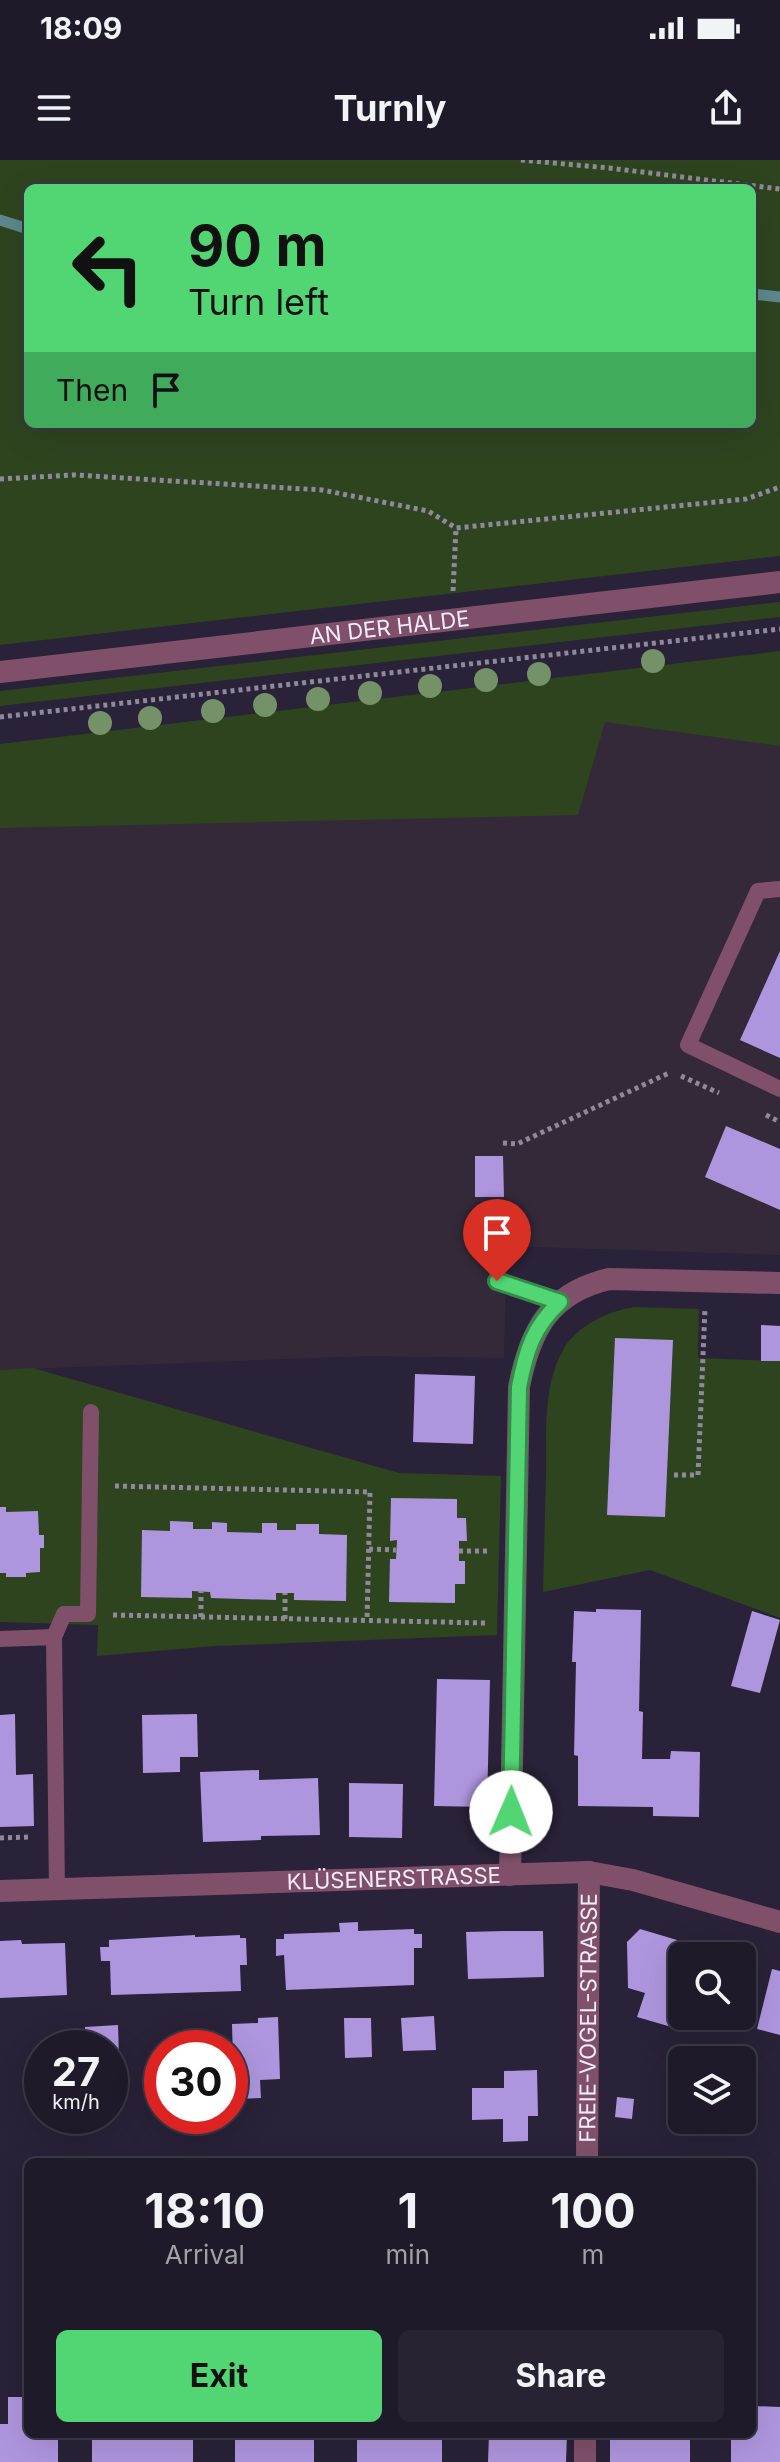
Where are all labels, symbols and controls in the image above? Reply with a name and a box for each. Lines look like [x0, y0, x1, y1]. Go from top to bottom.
text: 18:09 [40, 10, 122, 46]
icon: menu [32, 86, 76, 130]
text: Turnly [334, 86, 446, 130]
icon: share [704, 86, 748, 130]
text: 90 m [188, 212, 327, 280]
icon: left [56, 216, 160, 320]
text: Turn left [188, 280, 329, 324]
icon: arrive [144, 368, 188, 412]
text: Then [56, 372, 128, 408]
street label: AN DER HALDE [308, 605, 471, 649]
pin [463, 1199, 531, 1281]
icon: arrive [475, 1211, 519, 1255]
position arrow [469, 1770, 553, 1854]
street label: KLÜSENERSTRASSE [286, 1862, 501, 1895]
street label: FREIE-VOGEL-STRASSE [574, 1893, 602, 2143]
map controls [668, 1942, 756, 2134]
button: search [668, 1942, 756, 2030]
speed limit sign: 30 [144, 2030, 248, 2134]
button: layers [668, 2046, 756, 2134]
text: 27 [52, 2047, 100, 2096]
text: km/h [52, 2090, 100, 2114]
text: 18:10 [144, 2181, 265, 2240]
text: 1 [397, 2181, 418, 2240]
text: 100 [550, 2181, 636, 2240]
text: Arrival [165, 2239, 245, 2270]
text: min [386, 2239, 430, 2270]
text: m [582, 2239, 604, 2270]
button: Exit [56, 2330, 382, 2422]
button: Share [398, 2330, 724, 2422]

